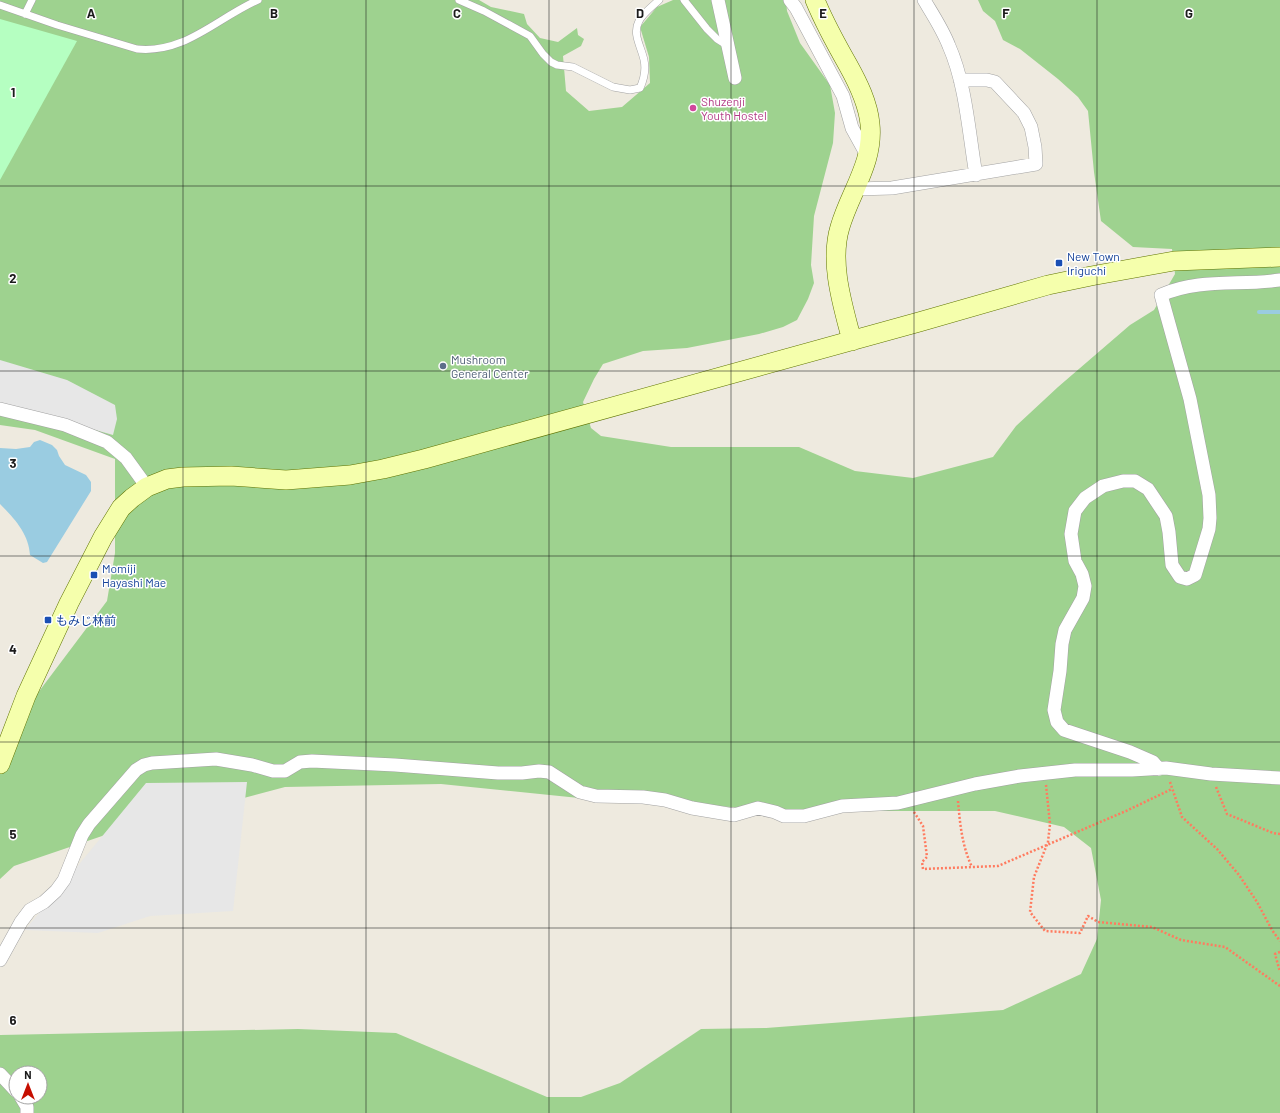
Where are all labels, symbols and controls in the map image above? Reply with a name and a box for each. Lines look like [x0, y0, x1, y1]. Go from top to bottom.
text: A [87, 5, 96, 21]
text: B [270, 5, 278, 21]
text: C [453, 5, 461, 21]
text: D [636, 5, 644, 21]
text: E [819, 5, 827, 21]
text: F [1002, 5, 1010, 21]
text: G [1185, 5, 1193, 21]
text: 1 [11, 84, 15, 100]
place label: Shuzenji Youth Hostel [701, 94, 767, 122]
marker: Shuzenji Youth Hostel [688, 103, 698, 113]
place label: New Town Iriguchi [1067, 249, 1120, 277]
marker: New Town Iriguchi [1054, 258, 1064, 268]
text: 2 [9, 270, 17, 286]
place label: Mushroom General Center [451, 352, 529, 380]
marker: Mushroom General Center [438, 361, 448, 371]
text: 3 [9, 455, 17, 471]
place label: Momiji Hayashi Mae [102, 561, 166, 589]
marker: Momiji Hayashi Mae [89, 570, 99, 580]
place label: もみじ林前 [56, 613, 116, 627]
marker: もみじ林前 [43, 615, 53, 625]
text: 4 [9, 641, 17, 657]
text: 5 [9, 826, 17, 842]
text: 6 [10, 1012, 17, 1028]
north arrow [8, 1065, 48, 1105]
text: N [24, 1068, 32, 1081]

